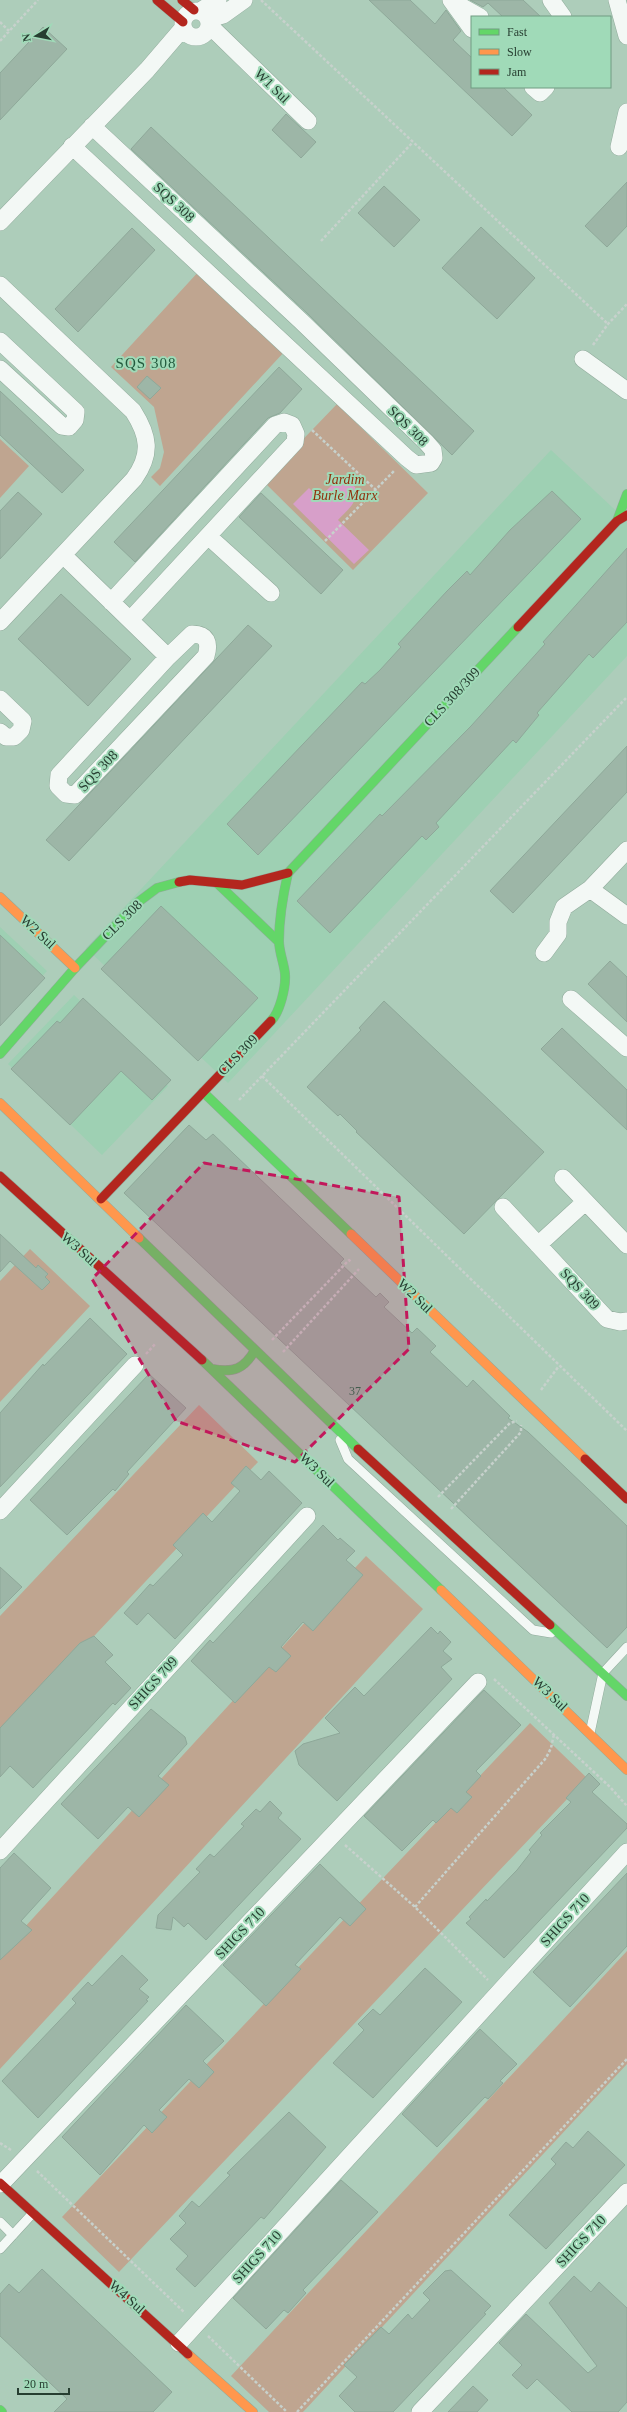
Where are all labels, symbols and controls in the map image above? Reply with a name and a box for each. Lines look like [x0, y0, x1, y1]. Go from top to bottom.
north arrow [16, 16, 56, 56]
legend [471, 16, 611, 88]
text: Fast [507, 25, 528, 39]
text: N [20, 33, 33, 43]
text: Slow [507, 45, 532, 59]
text: Jam [507, 65, 527, 79]
street label: W1 Sul [252, 66, 293, 106]
street label: SQS 308 [151, 179, 197, 225]
district label: SQS 308 [116, 355, 176, 371]
street label: SQS 308 [385, 403, 431, 449]
park label: Jardim Burle Marx [313, 472, 378, 503]
street label: CLS 308/309 [421, 664, 483, 730]
street label: SQS 308 [75, 748, 121, 794]
street label: CLS 308 [99, 897, 145, 943]
street label: W2 Sul [17, 912, 59, 952]
street label: CLS 309 [215, 1032, 261, 1078]
street label: W3 Sul [58, 1229, 100, 1269]
street label: SQS 309 [557, 1266, 603, 1312]
street label: W2 Sul [395, 1276, 436, 1316]
house number: 37 [349, 1384, 361, 1398]
street label: W3 Sul [297, 1450, 338, 1490]
street label: SHIGS 709 [126, 1654, 180, 1712]
street label: W3 Sul [530, 1674, 571, 1714]
street label: SHIGS 710 [538, 1891, 592, 1949]
street label: SHIGS 710 [212, 1904, 268, 1962]
street label: SHIGS 710 [553, 2212, 609, 2270]
street label: SHIGS 710 [230, 2228, 284, 2286]
street label: W4 Sul [106, 2277, 148, 2317]
scale bar [18, 2370, 69, 2396]
text: 20 m [24, 2377, 49, 2391]

